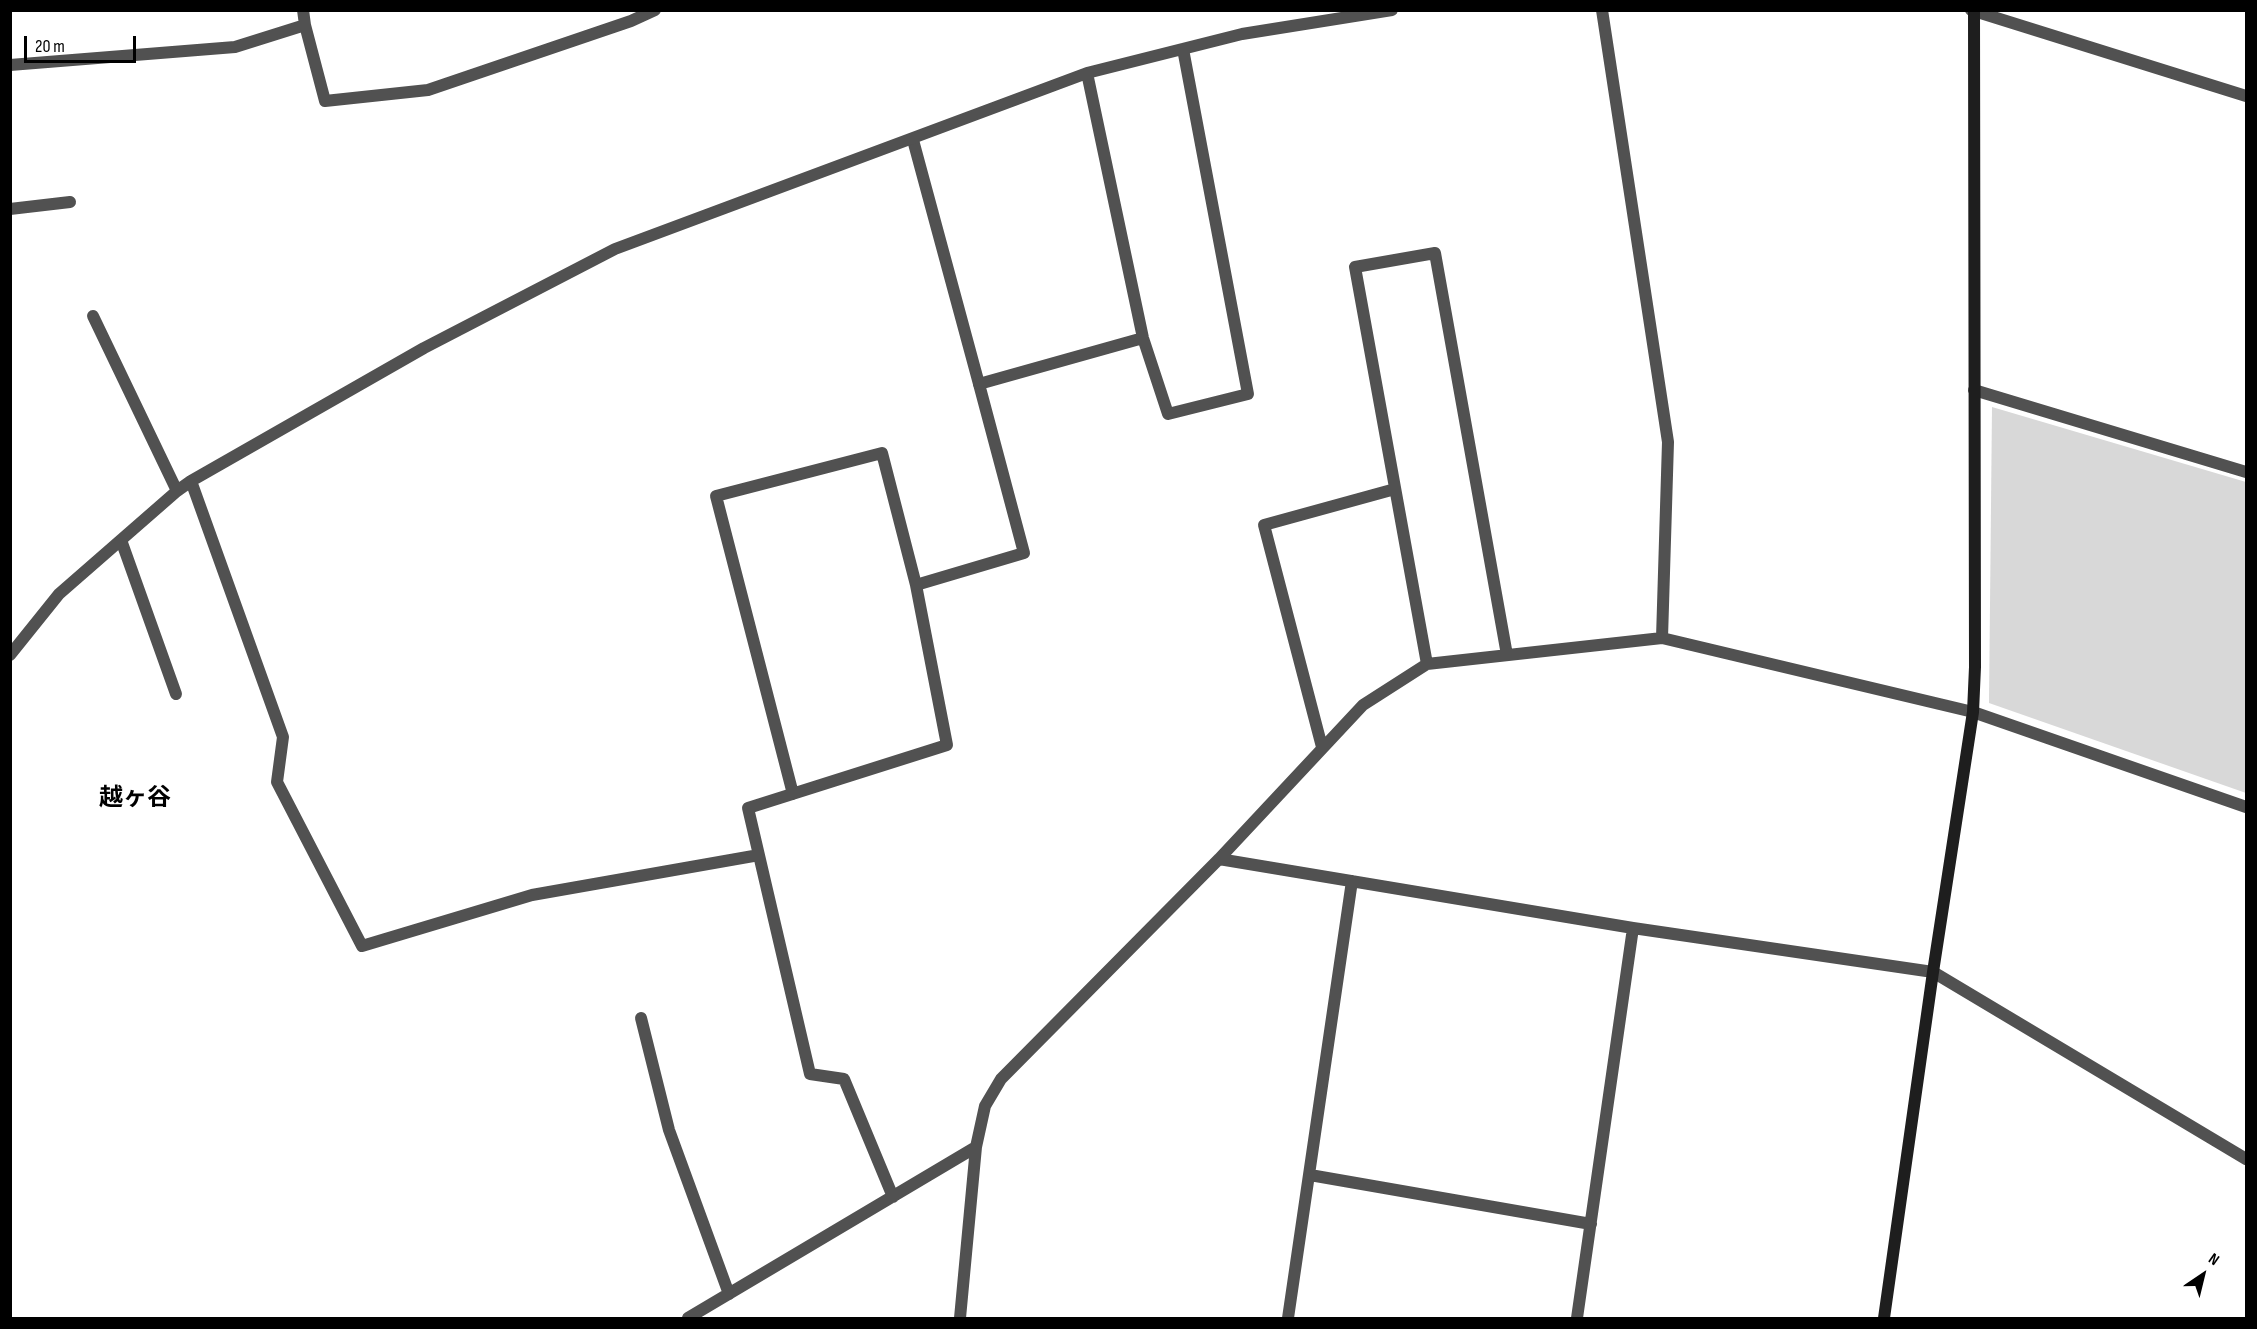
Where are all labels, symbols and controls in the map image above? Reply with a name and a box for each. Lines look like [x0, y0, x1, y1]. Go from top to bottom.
scale bar [27, 24, 140, 62]
text: 20 m [35, 36, 65, 57]
district label: 越ヶ谷 [99, 785, 171, 813]
north arrow [2173, 1245, 2233, 1305]
text: N [2205, 1250, 2223, 1270]

